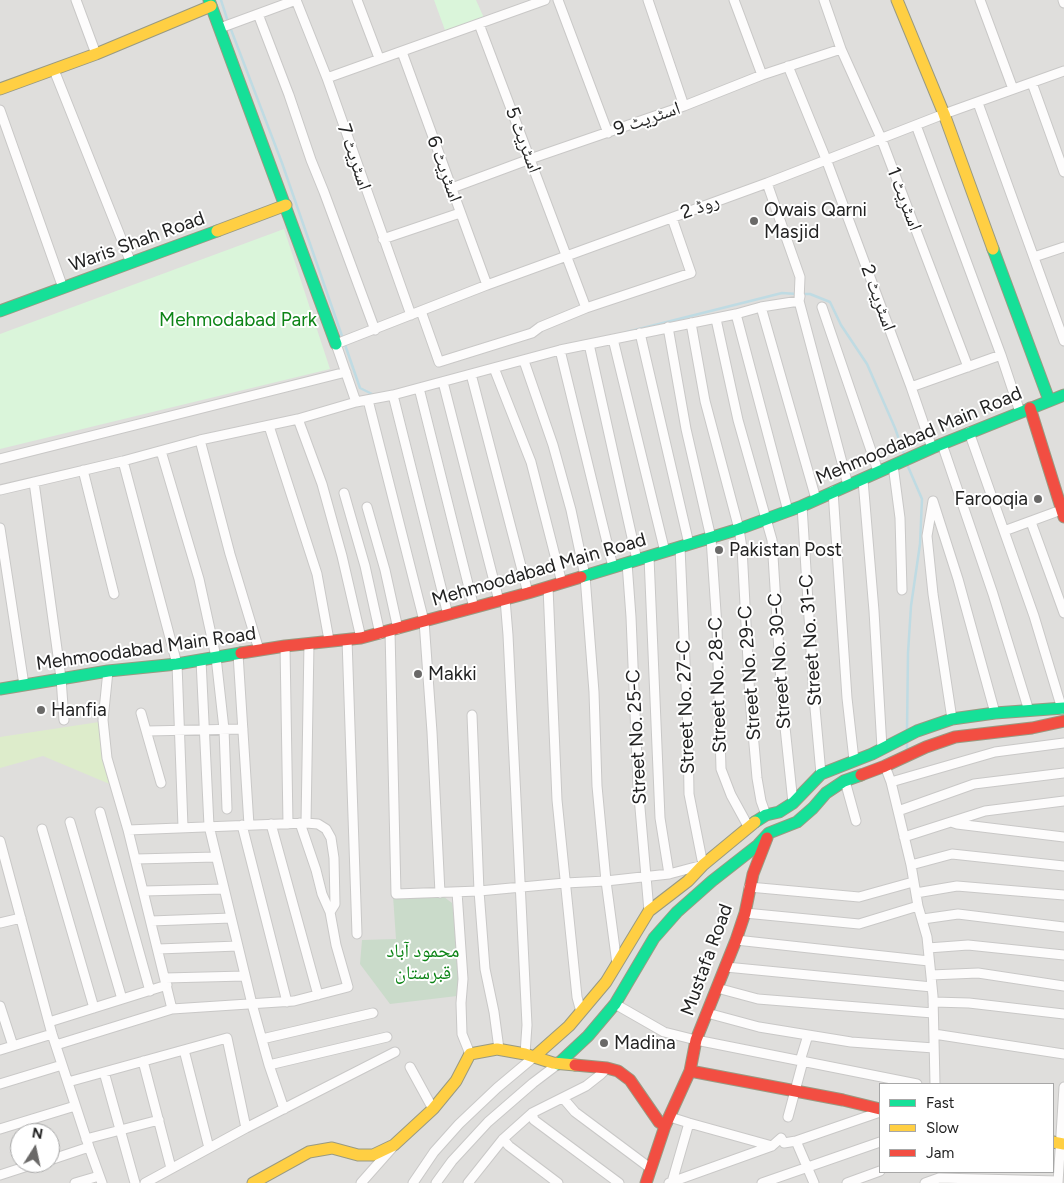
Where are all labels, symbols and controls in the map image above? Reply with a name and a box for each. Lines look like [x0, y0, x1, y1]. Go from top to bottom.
street label: اسٹریٹ 9 [611, 97, 683, 141]
street label: اسٹریٹ 5 [500, 104, 546, 176]
street label: اسٹریٹ 7 [332, 121, 376, 193]
street label: اسٹریٹ 6 [421, 133, 467, 205]
street label: اسٹریٹ 1 [882, 164, 926, 234]
street label: روڈ 2 [678, 190, 722, 224]
place label: Owais Qarni Masjid [764, 199, 867, 243]
street label: Waris Shah Road [66, 207, 208, 277]
marker: Owais Qarni Masjid [748, 215, 760, 227]
street label: اسٹریٹ 2 [856, 262, 900, 334]
park label: Mehmodabad Park [159, 309, 317, 331]
street label: Mehmoodabad Main Road [812, 382, 1026, 490]
place label: Farooqia [955, 488, 1028, 510]
marker: Farooqia [1032, 493, 1044, 505]
street label: Mehmoodabad Main Road [429, 528, 649, 612]
place label: Pakistan Post [729, 539, 842, 561]
marker: Pakistan Post [713, 544, 725, 556]
street label: Street No. 31-C [795, 573, 827, 707]
street label: Street No. 30-C [764, 592, 796, 730]
street label: Street No. 29-C [734, 605, 766, 741]
street label: Street No. 28-C [704, 617, 732, 753]
street label: Mehmoodabad Main Road [35, 622, 257, 676]
street label: Street No. 27-C [672, 639, 700, 775]
place label: Makki [428, 663, 477, 685]
marker: Makki [412, 668, 424, 680]
street label: Street No. 25-C [622, 669, 652, 805]
place label: Hanfia [51, 699, 107, 721]
marker: Hanfia [35, 704, 47, 716]
street label: Mustafa Road [676, 901, 738, 1019]
park label: محمود آباد قبرستان [386, 940, 460, 984]
place label: Madina [614, 1032, 676, 1054]
marker: Madina [598, 1037, 610, 1049]
legend [879, 1083, 1054, 1173]
text: Fast [926, 1094, 954, 1112]
text: Slow [926, 1119, 959, 1137]
north arrow [10, 1123, 60, 1173]
text: N [31, 1124, 44, 1143]
text: Jam [926, 1144, 954, 1162]

